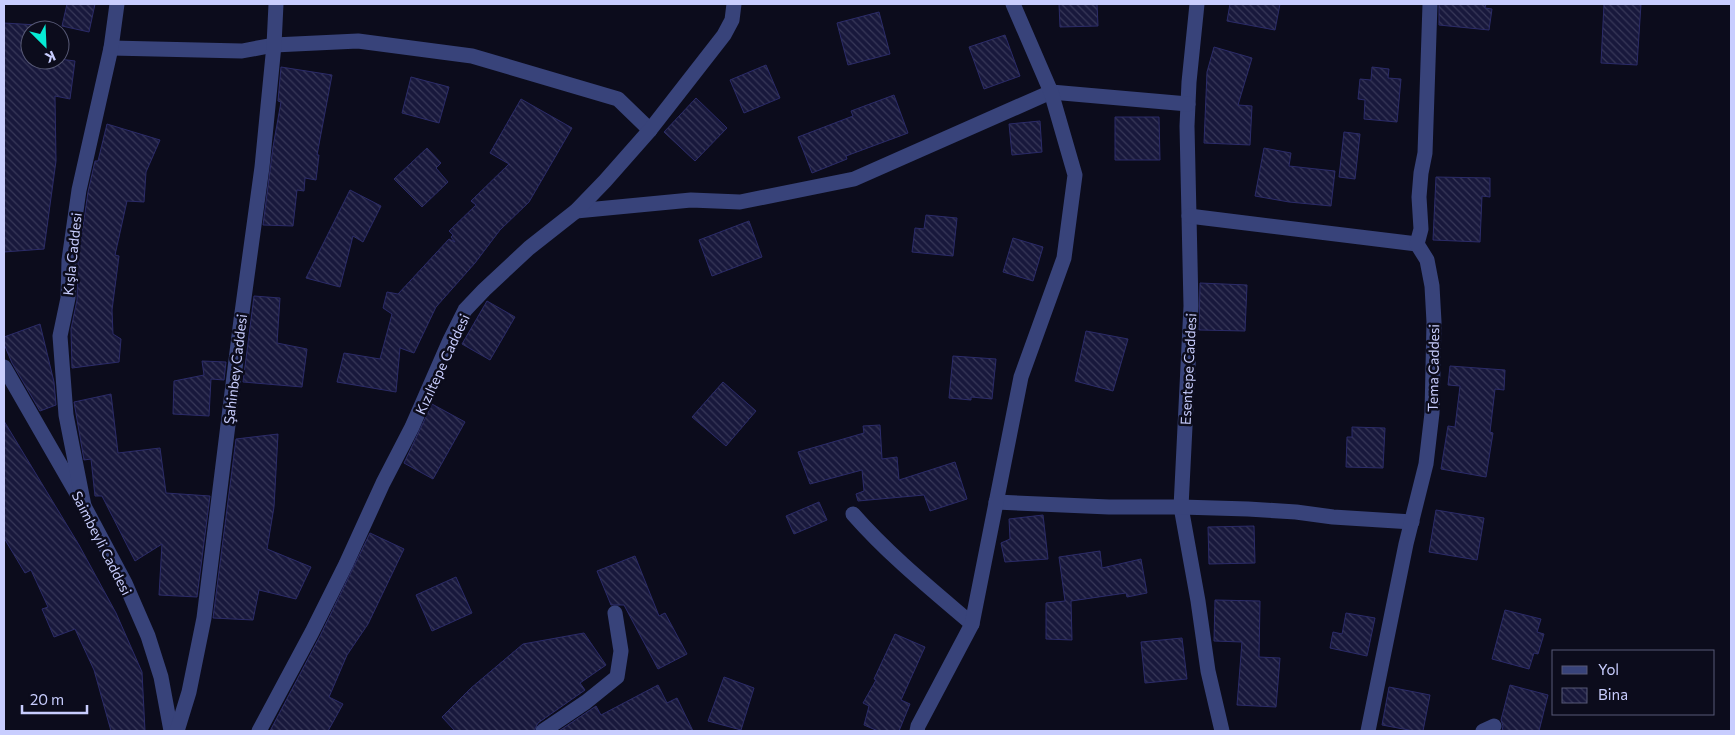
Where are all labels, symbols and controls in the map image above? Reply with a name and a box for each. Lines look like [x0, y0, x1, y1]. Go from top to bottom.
north arrow [20, 20, 70, 70]
text: K [42, 48, 58, 67]
street label: Kışla Caddesi [59, 212, 85, 296]
street label: Kızıltepe Caddesi [411, 311, 473, 417]
street label: Şahinbey Caddesi [220, 313, 250, 425]
street label: Esentepe Caddesi [1177, 313, 1199, 425]
street label: Tema Caddesi [1424, 324, 1442, 412]
street label: Saimbeyli Caddesi [68, 488, 136, 598]
legend [1552, 650, 1715, 715]
text: Yol [1598, 660, 1619, 678]
scale bar [22, 682, 88, 714]
text: Bina [1598, 685, 1628, 703]
text: 20 m [30, 690, 64, 708]

